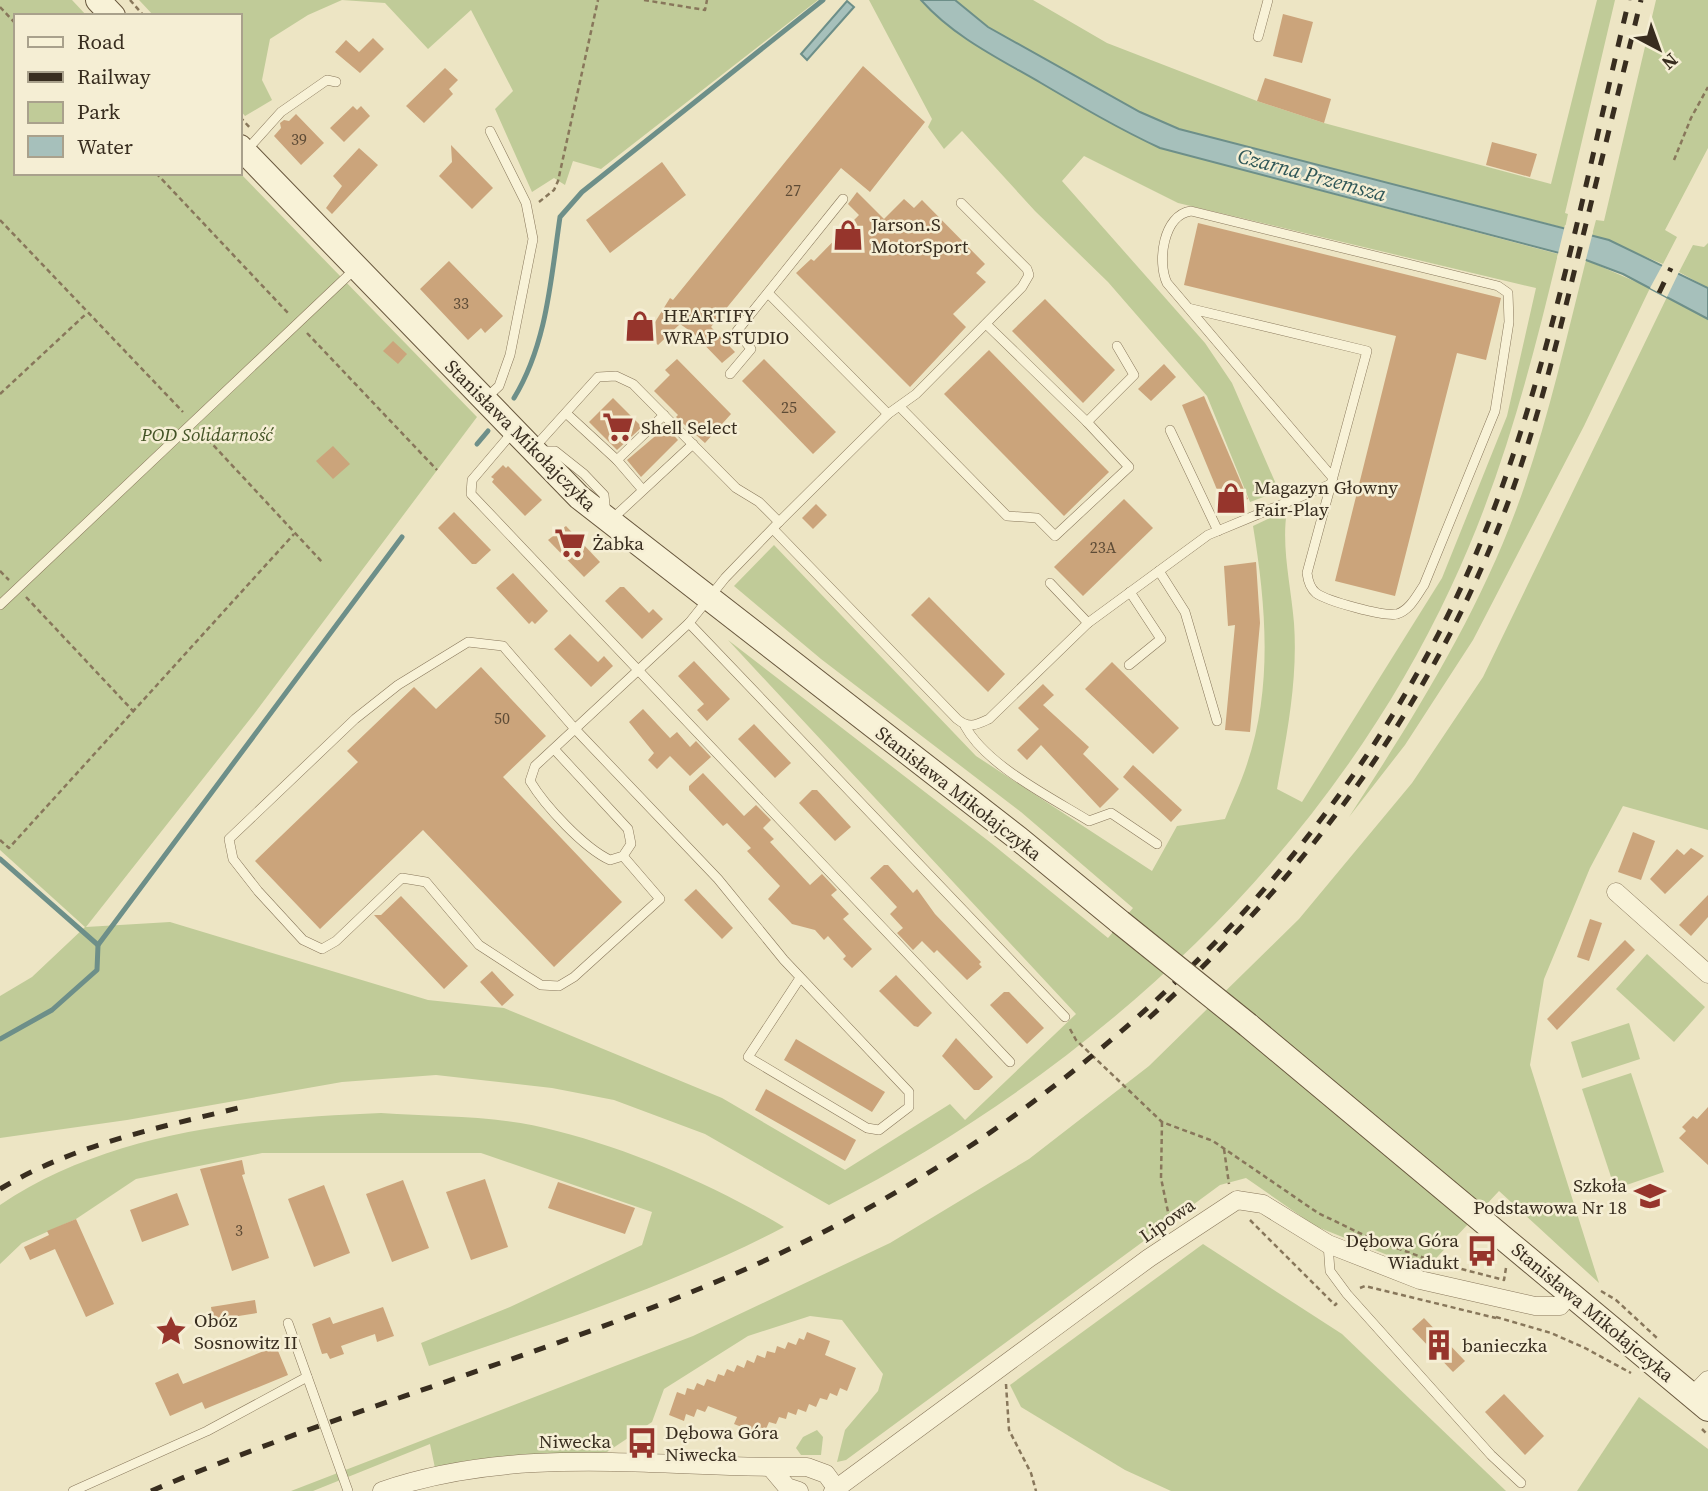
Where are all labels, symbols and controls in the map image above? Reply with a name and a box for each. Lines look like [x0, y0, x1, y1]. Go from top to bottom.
legend [14, 14, 242, 175]
north arrow [1624, 14, 1694, 84]
text: Road [77, 27, 125, 56]
text: N [1656, 47, 1684, 76]
text: Railway [77, 62, 151, 91]
text: Park [77, 97, 121, 126]
house number: 39 [291, 128, 307, 150]
text: Water [77, 132, 133, 161]
water label: Czarna Przemsza [1235, 141, 1390, 208]
house number: 27 [785, 179, 801, 201]
place label: Jarson.S MotorSport [870, 211, 969, 259]
shop icon: Jarson.S MotorSport [831, 218, 865, 252]
house number: 33 [453, 292, 469, 314]
place label: HEARTIFY WRAP STUDIO [663, 302, 789, 350]
shop icon: HEARTIFY WRAP STUDIO [623, 309, 657, 343]
street label: Stanisława Mikołajczyka [440, 354, 603, 517]
house number: 25 [781, 396, 797, 418]
supermarket icon: Shell Select [601, 410, 635, 444]
place label: Shell Select [641, 414, 738, 440]
park label: POD Solidarność [140, 421, 274, 447]
place label: Magazyn Głowny Fair-Play [1254, 474, 1398, 522]
shop icon: Magazyn Głowny Fair-Play [1214, 481, 1248, 515]
supermarket icon: Żabka [553, 526, 587, 560]
place label: Żabka [593, 530, 644, 556]
house number: 23A [1090, 536, 1117, 558]
house number: 50 [494, 707, 510, 729]
street label: Stanisława Mikołajczyka [870, 720, 1048, 866]
place label: Szkoła Podstawowa Nr 18 [1473, 1172, 1627, 1220]
school or university icon: Szkoła Podstawowa Nr 18 [1633, 1179, 1667, 1213]
street label: Lipowa [1134, 1191, 1200, 1248]
house number: 3 [235, 1219, 243, 1241]
place label: Dębowa Góra Wiadukt [1345, 1227, 1460, 1275]
bus stop icon: Dębowa Góra Wiadukt [1465, 1234, 1499, 1268]
street label: Stanisława Mikołajczyka [1506, 1236, 1680, 1388]
place label: Obóz Sosnowitz II [194, 1307, 298, 1355]
place icon: Obóz Sosnowitz II [154, 1314, 188, 1348]
building icon: banieczka [1422, 1328, 1456, 1362]
place label: banieczka [1462, 1332, 1548, 1358]
place label: Dębowa Góra Niwecka [665, 1419, 779, 1467]
bus stop icon: Dębowa Góra Niwecka [625, 1426, 659, 1460]
street label: Niwecka [539, 1428, 611, 1454]

